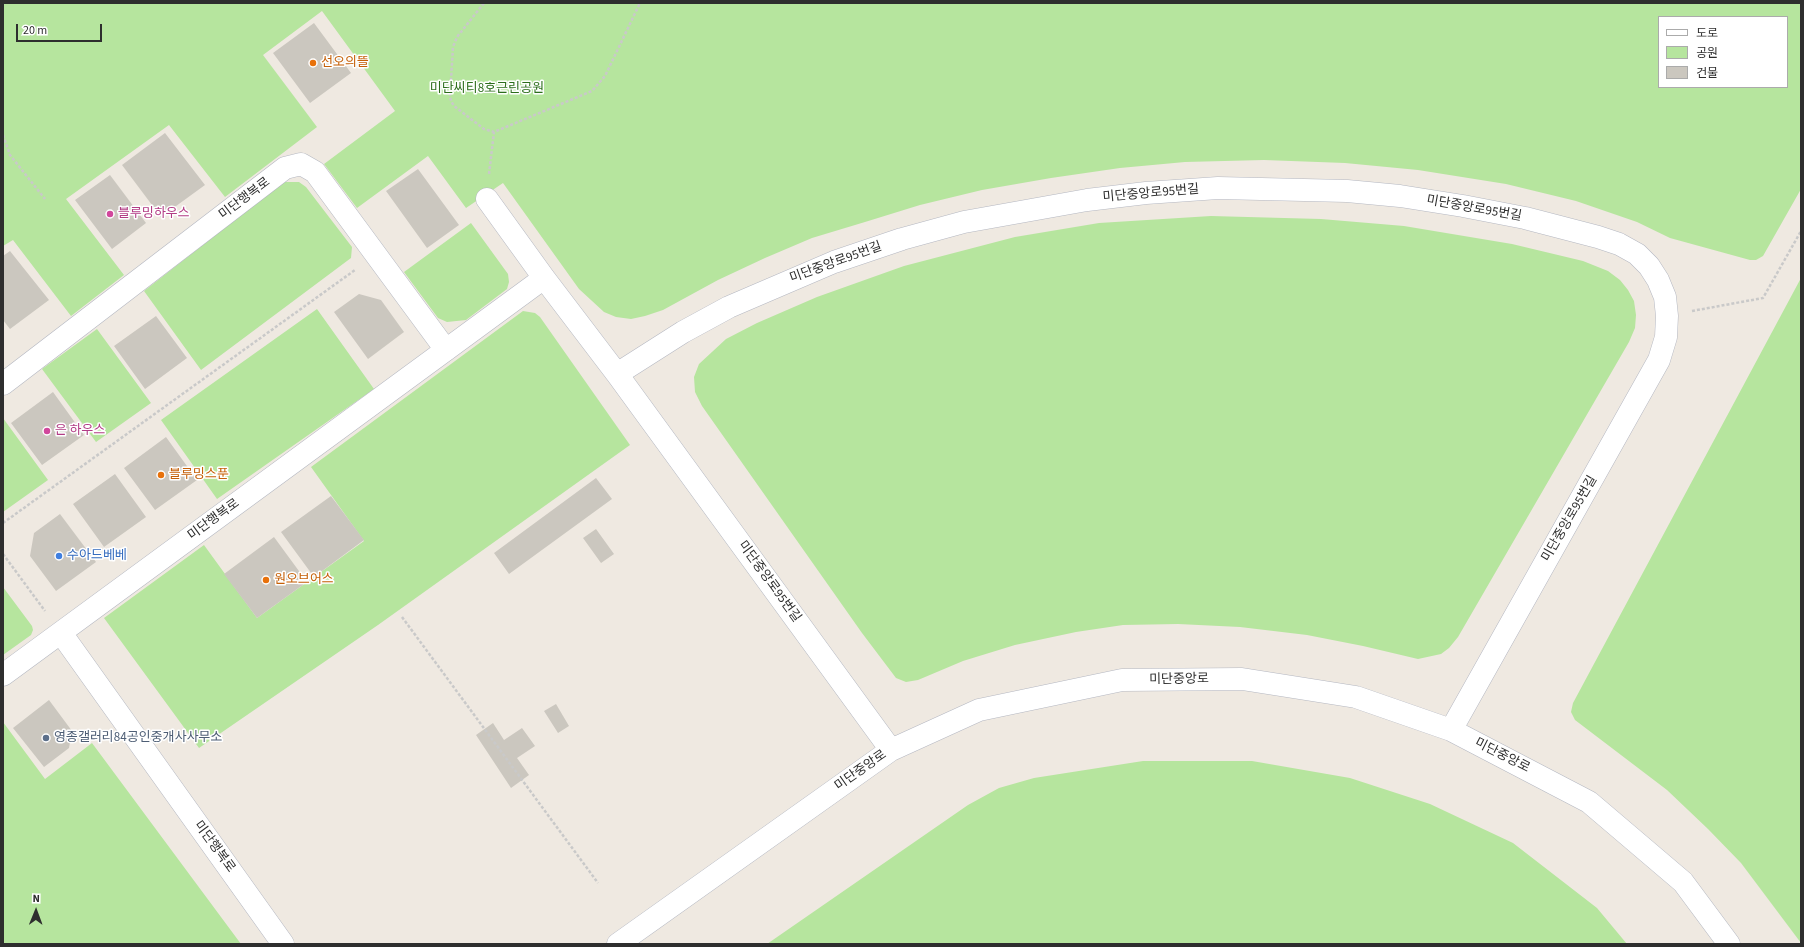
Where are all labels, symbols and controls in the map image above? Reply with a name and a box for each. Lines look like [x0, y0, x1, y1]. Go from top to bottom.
scale bar [18, 16, 104, 42]
legend [1658, 16, 1788, 88]
text: 20 m [23, 22, 47, 39]
text: 도로 [1696, 25, 1718, 42]
text: 공원 [1696, 45, 1718, 62]
place label: 선오의뜰 [321, 55, 369, 71]
marker: 선오의뜰 [308, 58, 318, 68]
text: 건물 [1696, 65, 1718, 82]
park label: 미단씨티8호근린공원 [430, 81, 544, 97]
street label: 미단행복로 [216, 175, 274, 223]
street label: 미단중앙로95번길 [1102, 182, 1200, 206]
street label: 미단중앙로95번길 [1425, 193, 1523, 225]
place label: 블루밍하우스 [118, 206, 190, 222]
marker: 블루밍하우스 [105, 209, 115, 219]
street label: 미단중앙로95번길 [788, 239, 884, 287]
place label: 은 하우스 [55, 423, 105, 439]
marker: 은 하우스 [42, 426, 52, 436]
place label: 블루밍스푼 [169, 467, 229, 483]
marker: 블루밍스푼 [156, 470, 166, 480]
street label: 미단중앙로95번길 [1539, 473, 1601, 565]
street label: 미단행복로 [185, 496, 243, 544]
street label: 미단중앙로95번길 [734, 538, 804, 626]
place label: 수아드베베 [67, 548, 127, 564]
marker: 수아드베베 [54, 551, 64, 561]
place label: 원오브어스 [274, 572, 334, 588]
marker: 원오브어스 [261, 575, 271, 585]
street label: 미단중앙로 [1149, 672, 1209, 688]
place label: 영종갤러리84공인중개사사무소 [54, 730, 222, 746]
marker: 영종갤러리84공인중개사사무소 [41, 733, 51, 743]
street label: 미단중앙로 [1472, 735, 1532, 777]
street label: 미단중앙로 [832, 747, 890, 795]
street label: 미단행복로 [190, 818, 238, 876]
north arrow [16, 891, 56, 931]
text: N [32, 891, 40, 906]

